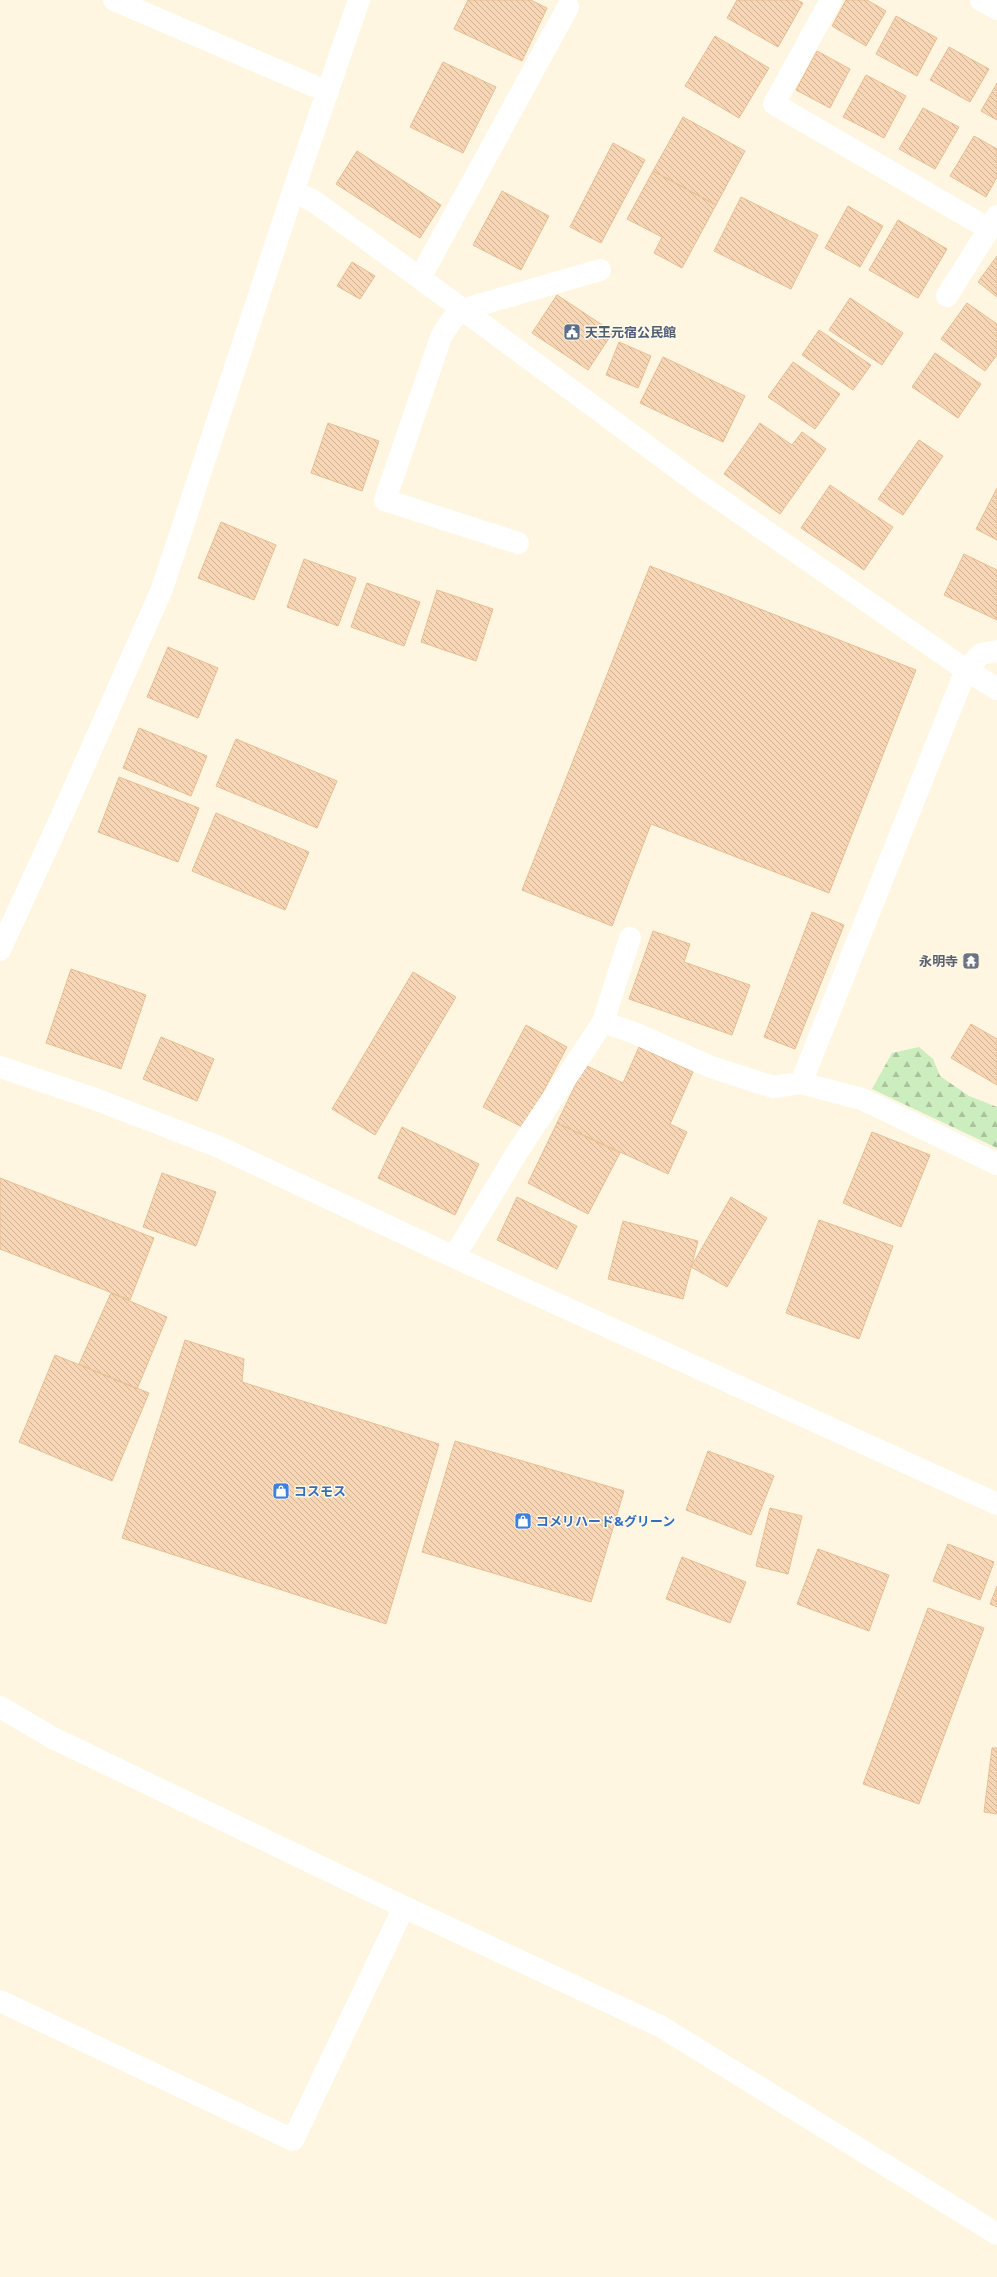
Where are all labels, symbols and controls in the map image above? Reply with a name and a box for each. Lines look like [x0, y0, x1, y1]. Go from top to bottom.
public building icon: 天王元宿公民館 [562, 322, 582, 342]
place label: 天王元宿公民館 [585, 325, 676, 340]
temple icon: 永明寺 [961, 951, 981, 971]
place label: 永明寺 [919, 954, 958, 969]
shop icon: コスモス [271, 1481, 291, 1501]
place label: コスモス [294, 1484, 346, 1499]
shop icon: コメリハード&グリーン [513, 1511, 533, 1531]
place label: コメリハード&グリーン [536, 1514, 675, 1529]

